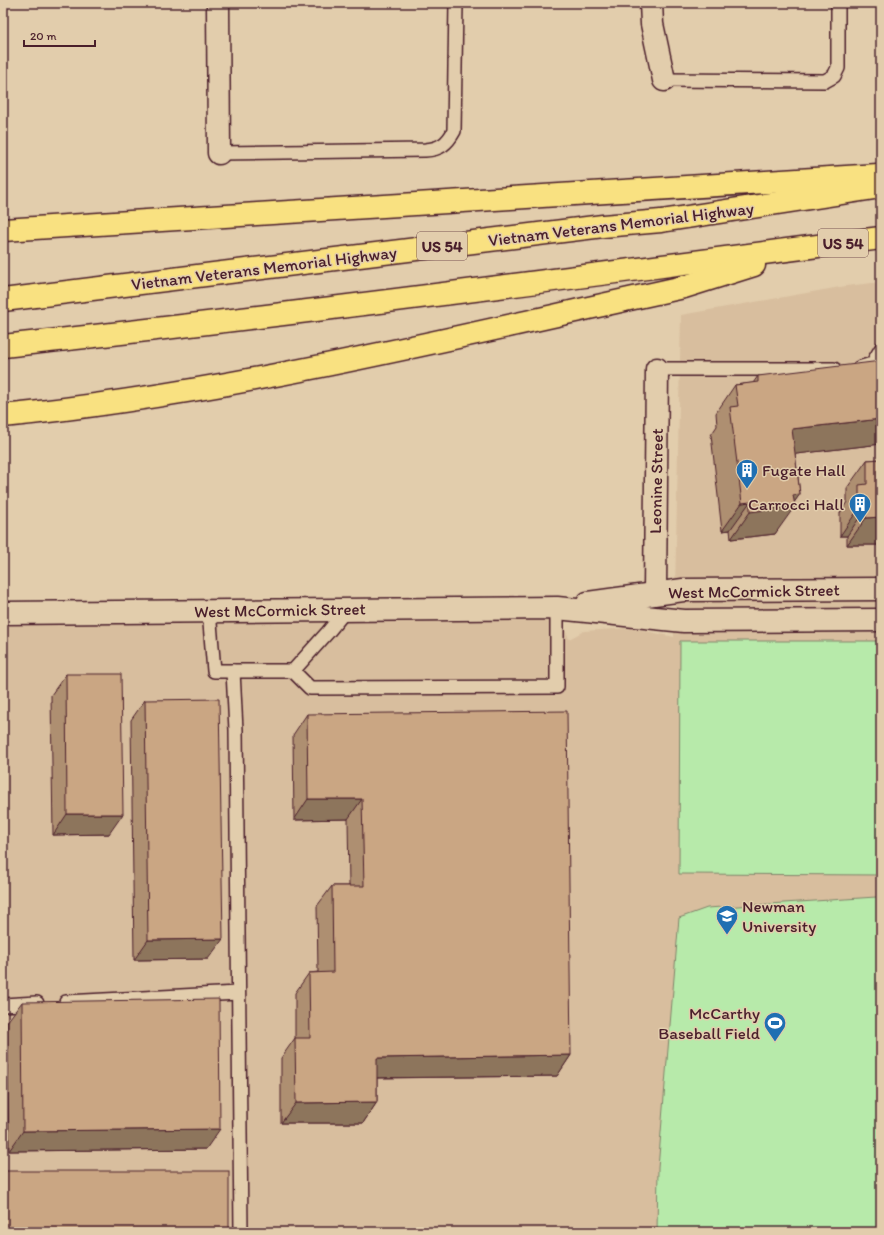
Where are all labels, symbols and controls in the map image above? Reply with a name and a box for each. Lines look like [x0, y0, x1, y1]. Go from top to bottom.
scale bar [24, 22, 95, 48]
text: 20 m [30, 29, 57, 43]
street label: Vietnam Veterans Memorial Highway [487, 198, 755, 250]
road number: US 54 [818, 229, 868, 257]
road number: US 54 [417, 232, 467, 260]
street label: Vietnam Veterans Memorial Highway [130, 242, 398, 294]
street label: Leonine Street [645, 427, 667, 534]
building icon: Fugate Hall [734, 457, 760, 490]
place label: Fugate Hall [762, 460, 846, 480]
building icon: Carrocci Hall [847, 491, 873, 524]
place label: Carrocci Hall [748, 494, 844, 514]
street label: West McCormick Street [668, 580, 840, 602]
street label: West McCormick Street [194, 599, 366, 621]
place label: Newman University [742, 896, 816, 936]
school or university icon: Newman University [714, 903, 740, 936]
place label: McCarthy Baseball Field [658, 1003, 761, 1043]
sports icon: McCarthy Baseball Field [762, 1010, 788, 1043]

